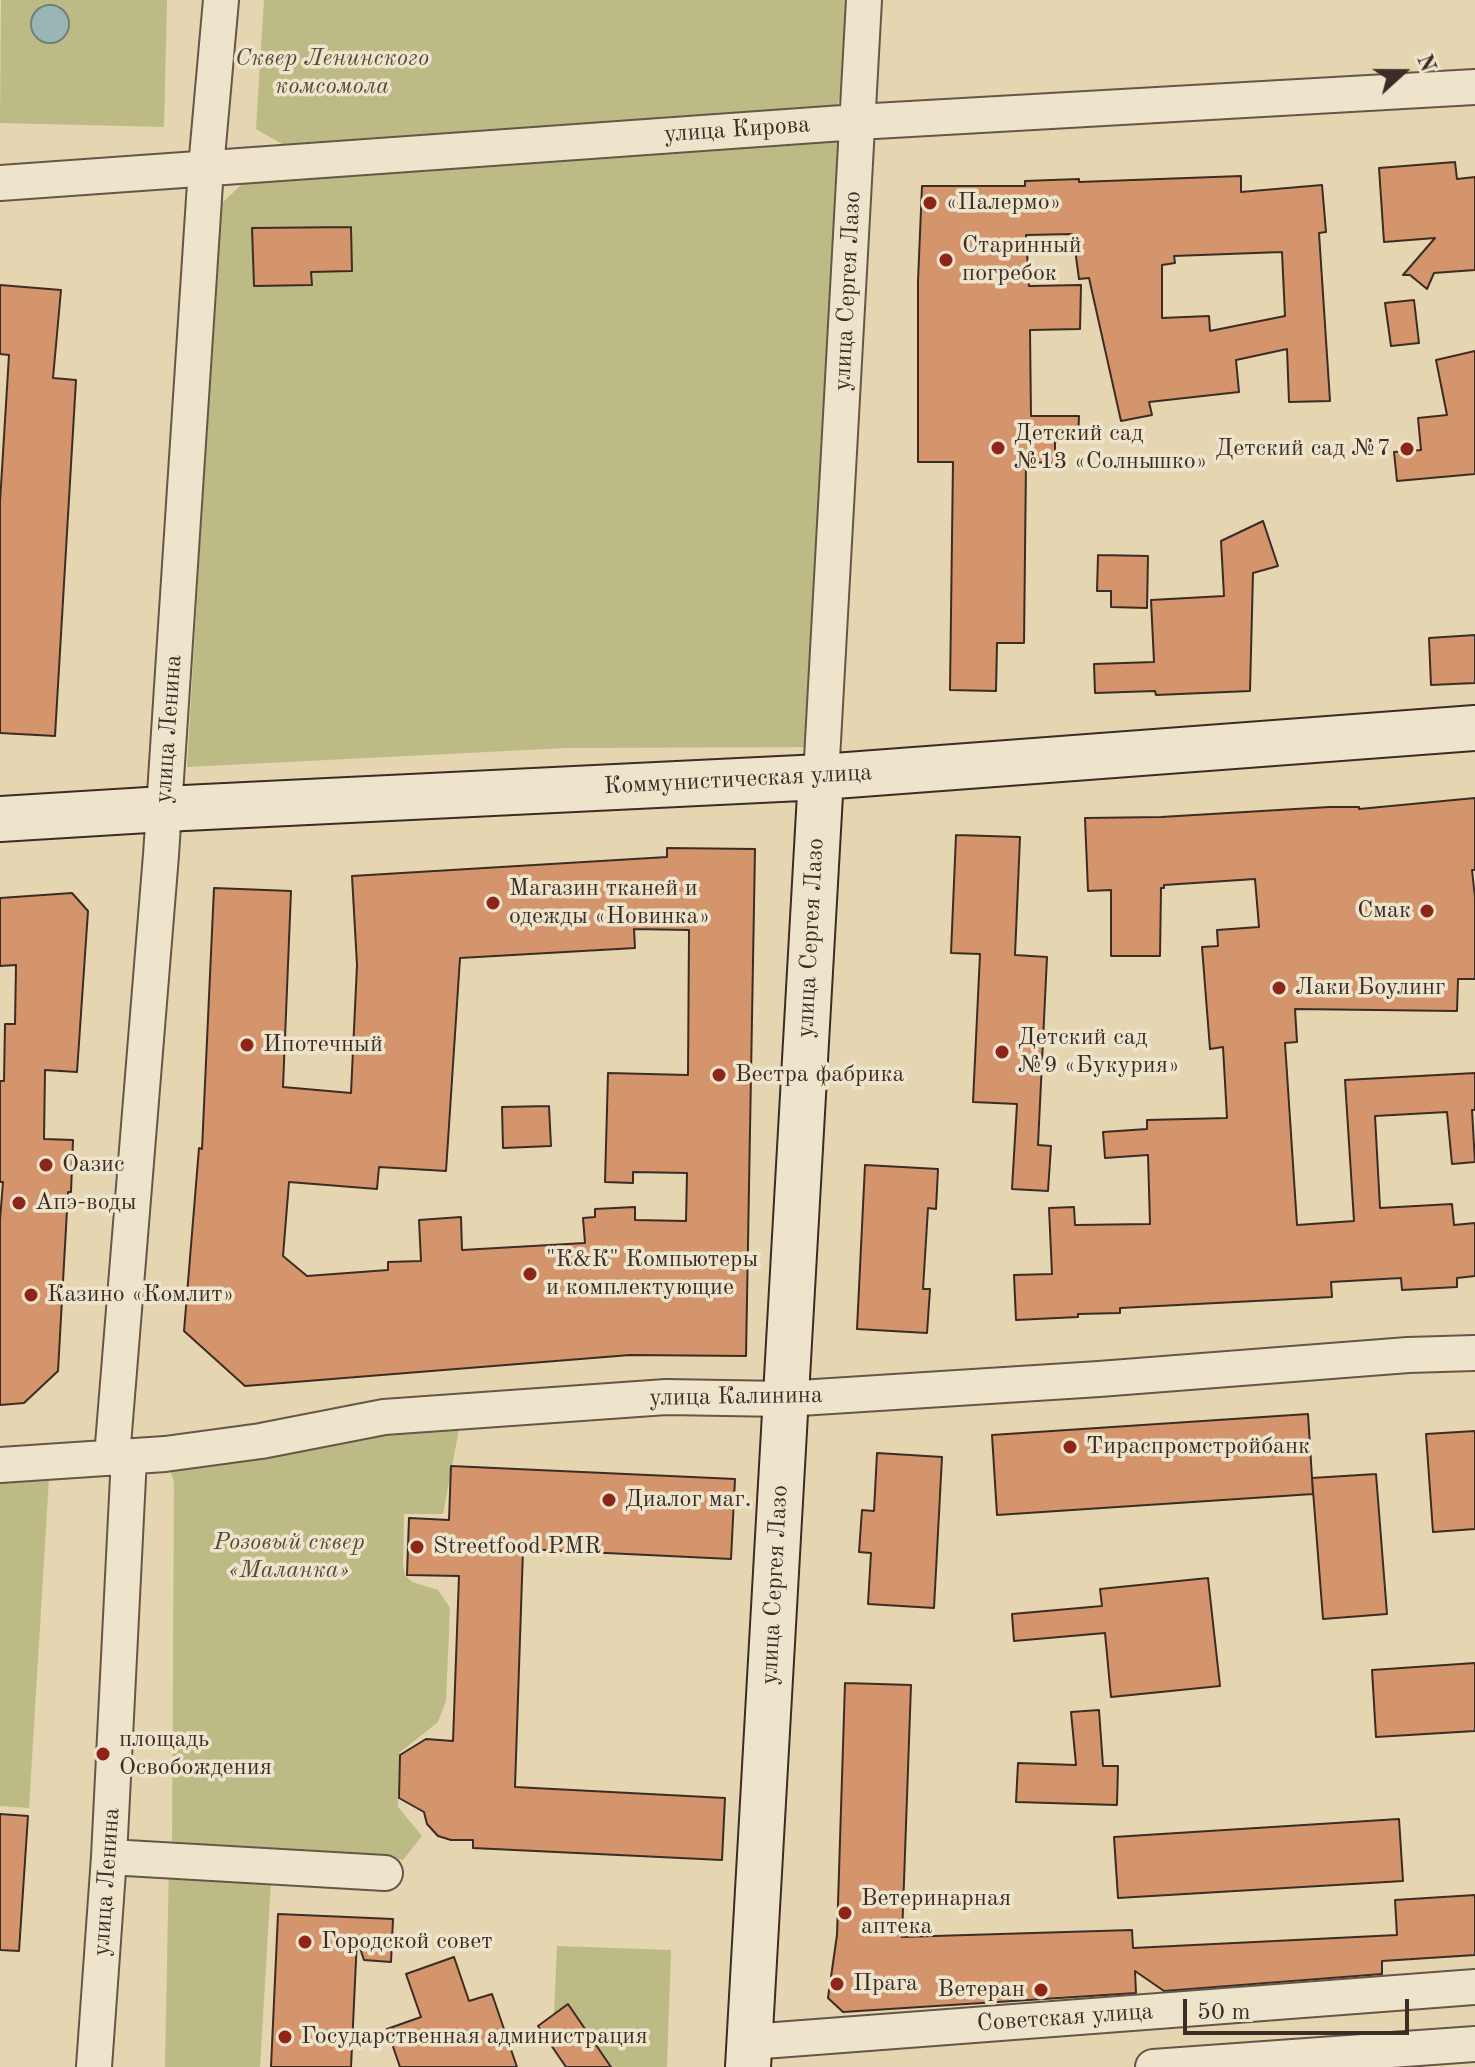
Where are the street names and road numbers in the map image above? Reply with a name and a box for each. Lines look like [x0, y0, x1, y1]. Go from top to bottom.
street label: улица Кирова [663, 111, 811, 149]
street label: улица Сергея Лазо [828, 190, 868, 392]
street label: улица Ленина [149, 654, 189, 804]
street label: Коммунистическая улица [603, 759, 873, 801]
street label: улица Сергея Лазо [791, 837, 831, 1039]
street label: улица Калинина [649, 1381, 823, 1413]
street label: улица Сергея Лазо [755, 1484, 795, 1686]
street label: улица Ленина [87, 1807, 127, 1957]
street label: Советская улица [976, 1997, 1154, 2039]

